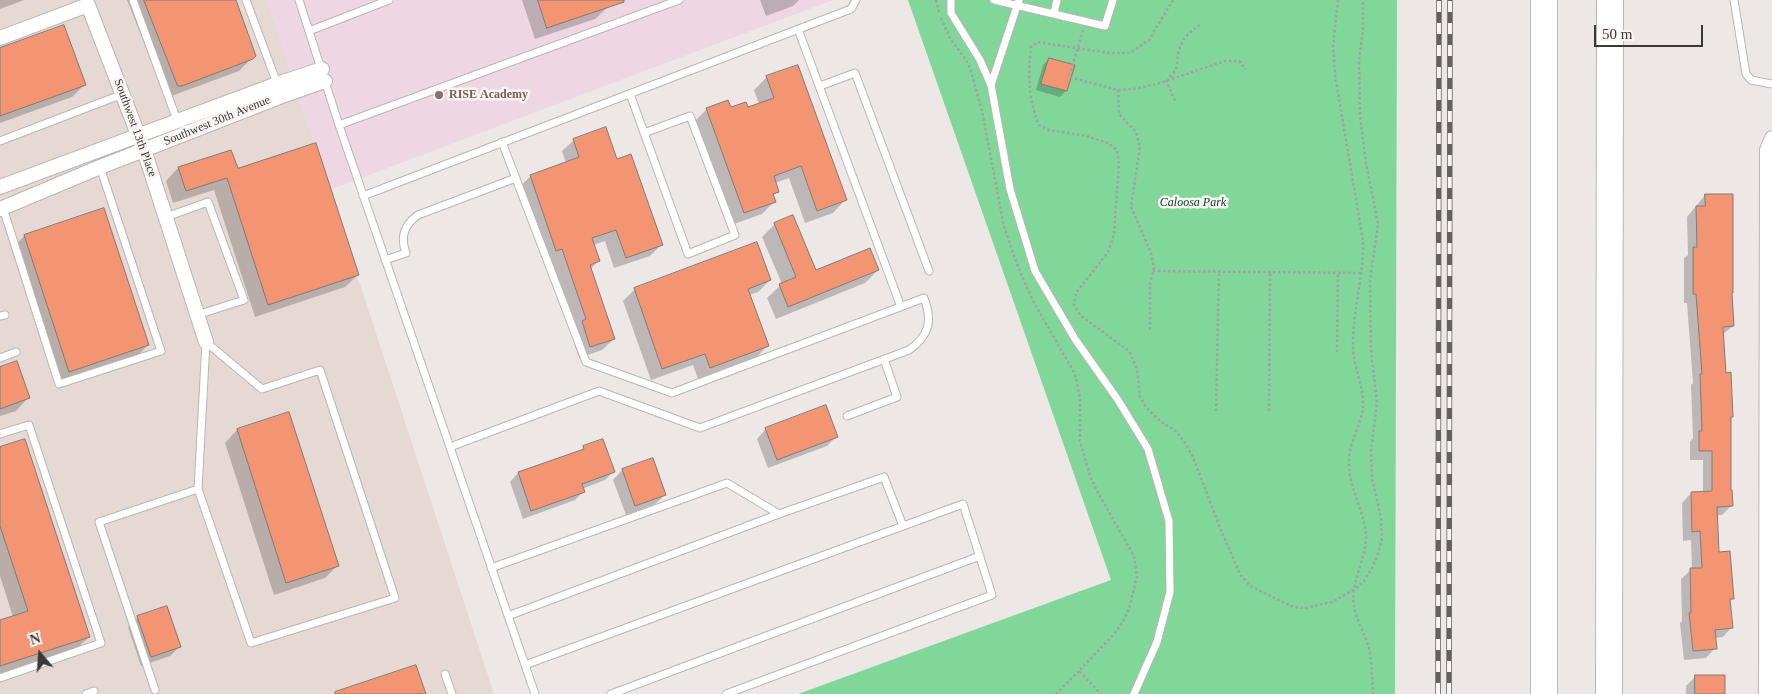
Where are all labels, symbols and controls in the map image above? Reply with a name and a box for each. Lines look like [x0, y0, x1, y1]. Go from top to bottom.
scale bar [1597, 15, 1706, 47]
text: 50 m [1602, 26, 1632, 42]
street label: Southwest 13th Place [111, 77, 159, 179]
place label: RISE Academy [449, 88, 528, 102]
marker: RISE Academy [433, 89, 445, 101]
street label: Southwest 30th Avenue [162, 93, 272, 149]
park label: Caloosa Park [1160, 196, 1226, 210]
north arrow [15, 629, 65, 679]
text: N [28, 631, 42, 648]

